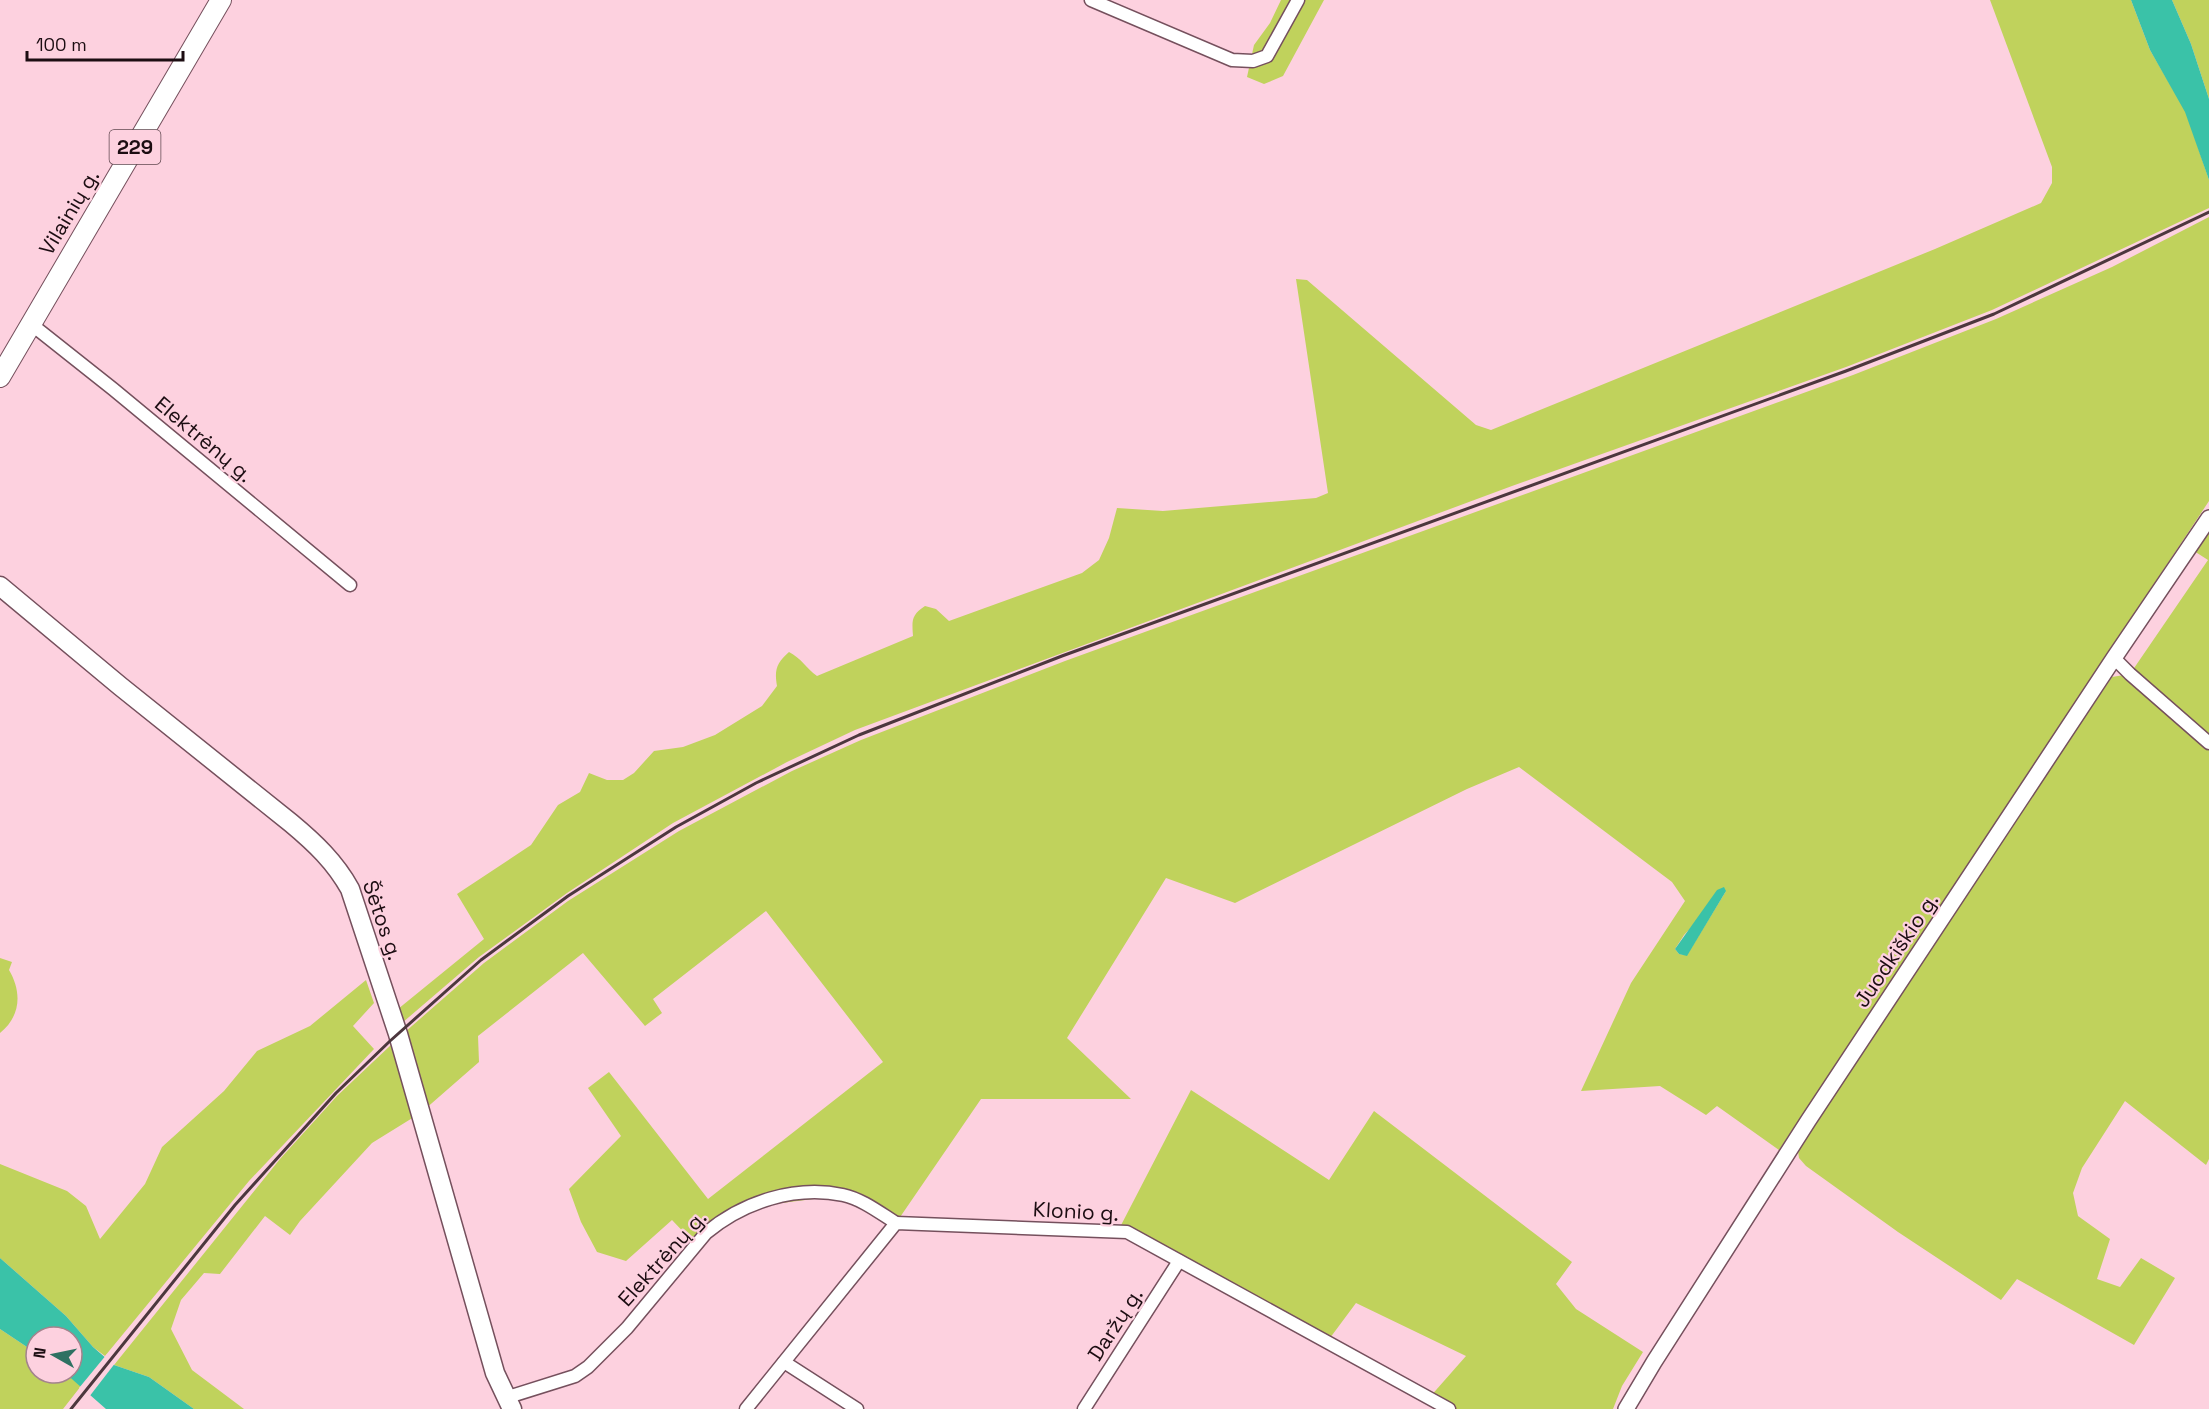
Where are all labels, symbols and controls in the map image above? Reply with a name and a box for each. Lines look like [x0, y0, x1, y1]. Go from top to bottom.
scale bar [27, 24, 183, 62]
text: 100 m [36, 33, 87, 56]
road number: 229 [110, 130, 160, 164]
street label: Vilainių g. [33, 164, 105, 260]
street label: Elektrėnų g. [149, 390, 259, 488]
street label: Šėtos g. [357, 877, 409, 963]
street label: Juodkiškio g. [1848, 888, 1944, 1012]
street label: Klonio g. [1032, 1195, 1120, 1227]
street label: Elektrėnų g. [612, 1204, 712, 1312]
street label: Daržų g. [1081, 1282, 1149, 1366]
north arrow [24, 1325, 84, 1385]
text: N [28, 1346, 51, 1360]

